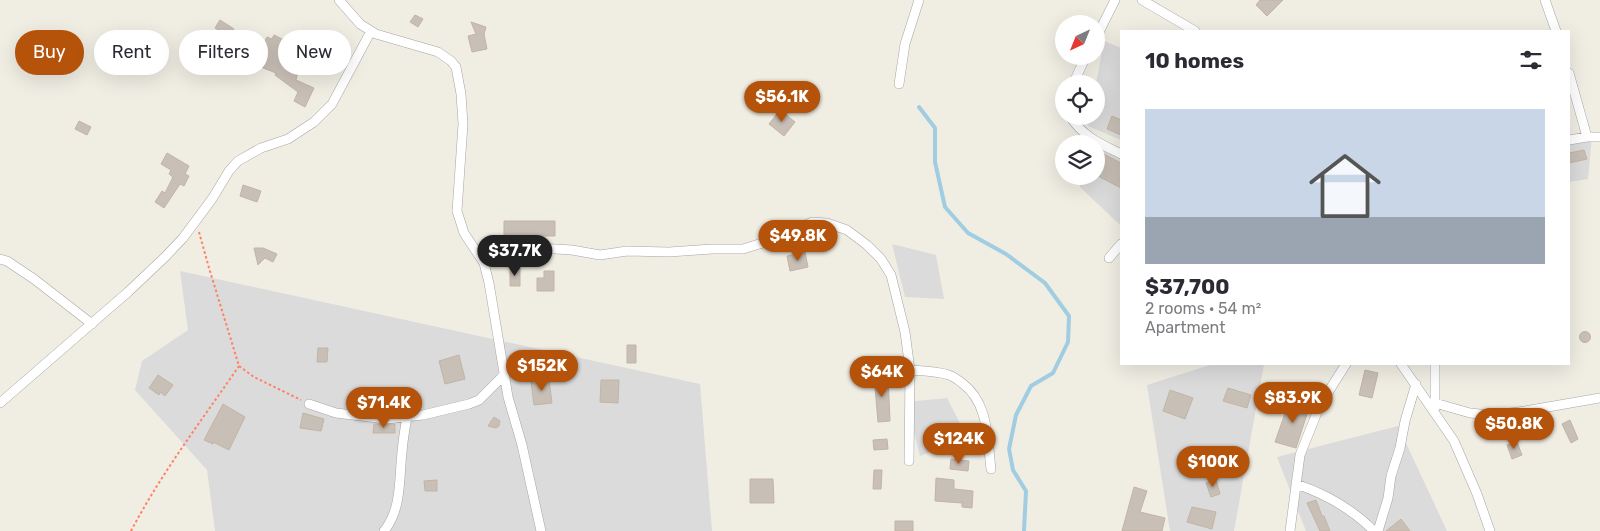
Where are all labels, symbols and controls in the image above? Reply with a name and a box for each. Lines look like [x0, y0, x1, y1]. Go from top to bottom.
north arrow [1055, 15, 1105, 65]
map controls [1055, 15, 1105, 185]
chip: Buy [15, 30, 84, 75]
chip: Rent [94, 30, 169, 75]
chip: Filters [179, 30, 268, 75]
chip: New [278, 30, 351, 75]
icon: filters [1517, 46, 1545, 74]
text: 10 homes [1145, 48, 1244, 73]
button: locate [1055, 75, 1105, 125]
pin: $56.1K [741, 80, 823, 123]
text: $56.1K [755, 87, 809, 106]
button: layers [1055, 135, 1105, 185]
icon: home [1300, 141, 1390, 231]
pin: $49.8K [757, 220, 839, 262]
text: $49.8K [770, 226, 826, 245]
pin: $37.7K [474, 234, 556, 277]
text: $37.7K [488, 241, 542, 260]
text: $37,700 [1145, 274, 1230, 299]
text: 2 rooms · 54 m² [1145, 299, 1261, 318]
text: Apartment [1145, 318, 1225, 337]
pin: $152K [507, 350, 577, 392]
text: $152K [517, 356, 567, 375]
pin: $64K [852, 356, 912, 398]
text: $64K [861, 362, 903, 381]
pin: $83.9K [1252, 382, 1334, 424]
pin: $71.4K [343, 386, 425, 429]
text: $83.9K [1265, 388, 1321, 407]
text: $71.4K [357, 393, 411, 412]
pin: $50.8K [1473, 408, 1555, 450]
text: $50.8K [1485, 414, 1543, 433]
pin: $124K [924, 422, 994, 465]
text: $124K [934, 429, 984, 448]
pin: $100K [1178, 446, 1248, 488]
text: $100K [1187, 452, 1239, 471]

